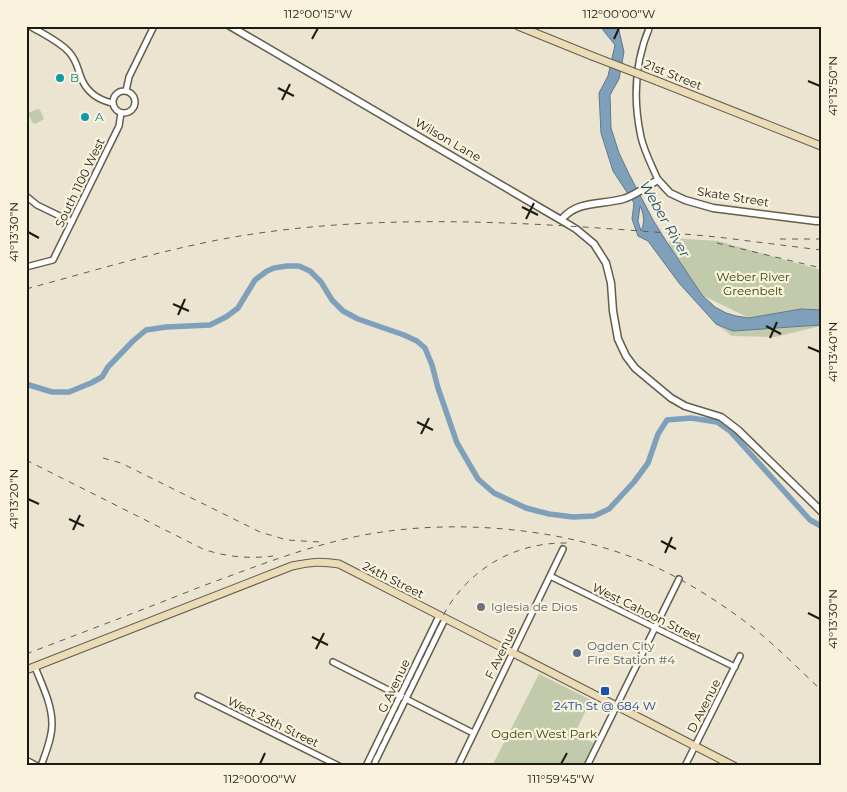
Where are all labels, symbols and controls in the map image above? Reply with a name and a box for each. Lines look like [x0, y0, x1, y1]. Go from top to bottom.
text: 112°00'15"W [284, 6, 352, 21]
text: 112°00'00"W [583, 6, 655, 21]
street label: 21st Street [642, 56, 705, 93]
text: 41°13'50"N [825, 56, 840, 116]
place label: B [70, 70, 79, 85]
marker: B [54, 72, 66, 84]
place label: A [95, 109, 104, 124]
marker: A [79, 111, 91, 123]
street label: Wilson Lane [413, 115, 484, 164]
street label: South 1100 West [51, 136, 108, 230]
water label: Weber River [636, 177, 694, 261]
street label: Skate Street [696, 183, 770, 210]
text: 41°13'30"N [6, 202, 21, 262]
park label: Weber River Greenbelt [716, 269, 790, 298]
text: 41°13'40"N [825, 322, 840, 382]
text: 41°13'20"N [6, 469, 21, 529]
street label: 24th Street [360, 558, 427, 601]
street label: West Cahoon Street [590, 580, 705, 646]
text: 41°13'30"N [825, 589, 840, 649]
place label: Iglesia de Dios [491, 599, 578, 614]
marker: Iglesia de Dios [475, 601, 487, 613]
street label: F Avenue [482, 624, 520, 681]
place label: Ogden City Fire Station #4 [587, 638, 675, 667]
marker: Ogden City Fire Station #4 [571, 647, 583, 659]
street label: G Avenue [374, 657, 413, 715]
street label: D Avenue [684, 676, 723, 735]
marker: 24Th St @ 684 W [599, 685, 611, 697]
street label: West 25th Street [225, 693, 321, 750]
place label: 24Th St @ 684 W [554, 698, 656, 713]
park label: Ogden West Park [491, 726, 598, 741]
text: 112°00'00"W [224, 771, 296, 786]
text: 111°59'45"W [528, 771, 594, 786]

